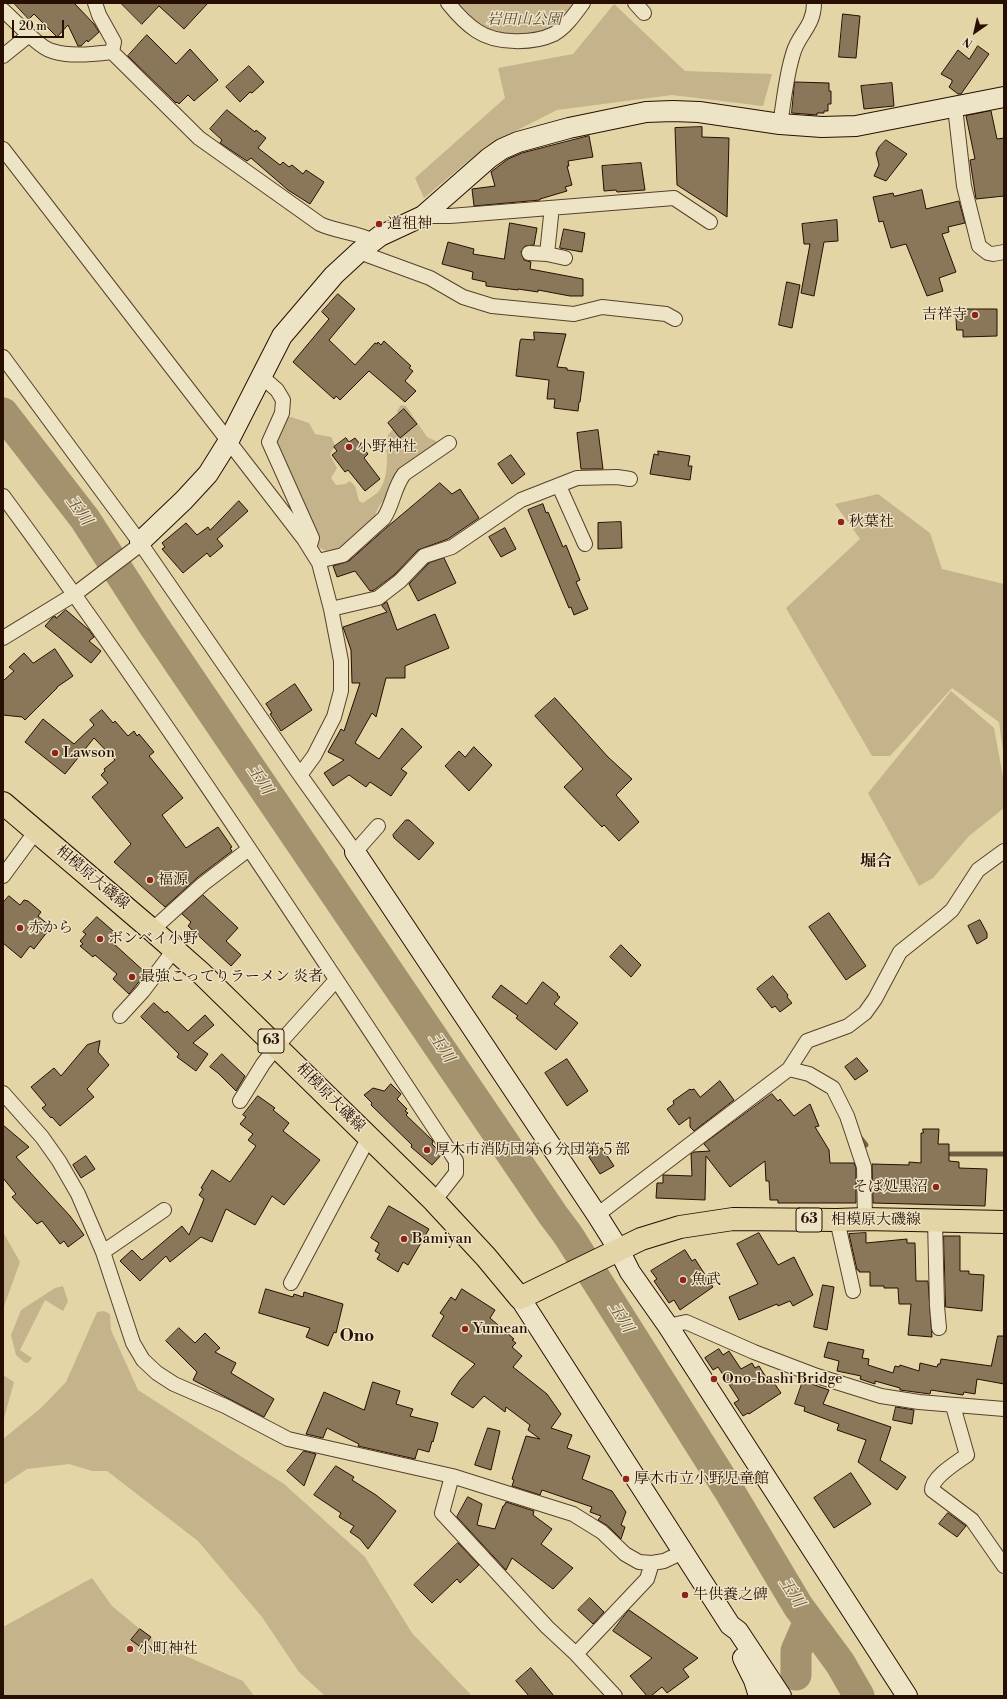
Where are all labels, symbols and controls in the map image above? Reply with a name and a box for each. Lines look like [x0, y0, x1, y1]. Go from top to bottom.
park label: 岩田山公園 [487, 11, 561, 29]
scale bar [14, 12, 66, 38]
north arrow [955, 12, 995, 52]
text: 20 m [19, 19, 47, 34]
text: N [961, 34, 976, 50]
place label: 道祖神 [387, 215, 432, 233]
marker: 道祖神 [374, 219, 384, 229]
place label: 吉祥寺 [922, 306, 967, 324]
marker: 吉祥寺 [970, 310, 980, 320]
place label: 小野神社 [357, 438, 417, 456]
marker: 小野神社 [344, 442, 354, 452]
water label: 玉川 [61, 492, 95, 530]
place label: 秋葉社 [849, 513, 894, 531]
marker: 秋葉社 [836, 517, 846, 527]
place label: Lawson [63, 744, 115, 762]
marker: Lawson [50, 748, 60, 758]
water label: 玉川 [242, 761, 276, 799]
street label: 相模原大磯線 [52, 842, 132, 914]
district label: 堀合 [860, 852, 892, 872]
place label: 福源 [158, 871, 188, 889]
marker: 福源 [145, 875, 155, 885]
place label: 赤から [28, 919, 73, 937]
marker: 赤から [15, 923, 25, 933]
place label: ボンベイ小野 [108, 930, 198, 948]
marker: ボンベイ小野 [95, 934, 105, 944]
place label: 最強こってりラーメン 炎者 [140, 968, 323, 986]
marker: 最強こってりラーメン 炎者 [127, 972, 137, 982]
road number: 63 [258, 1029, 284, 1053]
water label: 玉川 [424, 1029, 458, 1067]
street label: 相模原大磯線 [292, 1060, 368, 1136]
place label: 厚木市消防団第６分団第５部 [435, 1141, 630, 1159]
marker: 厚木市消防団第６分団第５部 [422, 1145, 432, 1155]
place label: そば処黒沼 [853, 1178, 928, 1196]
marker: そば処黒沼 [931, 1182, 941, 1192]
road number: 63 [796, 1208, 822, 1232]
street label: 相模原大磯線 [831, 1211, 921, 1229]
place label: Bamiyan [412, 1230, 472, 1248]
marker: Bamiyan [399, 1234, 409, 1244]
place label: 魚武 [691, 1271, 721, 1289]
marker: 魚武 [678, 1275, 688, 1285]
water label: 玉川 [603, 1299, 637, 1337]
place label: Yumean [473, 1320, 528, 1338]
marker: Yumean [460, 1324, 470, 1334]
district label: Ono [340, 1327, 374, 1347]
place label: Ono-bashi Bridge [722, 1370, 843, 1388]
marker: Ono-bashi Bridge [709, 1374, 719, 1384]
place label: 厚木市立小野児童館 [634, 1470, 769, 1488]
marker: 厚木市立小野児童館 [621, 1474, 631, 1484]
water label: 玉川 [774, 1574, 808, 1612]
place label: 牛供養之碑 [693, 1586, 768, 1604]
marker: 牛供養之碑 [680, 1590, 690, 1600]
place label: 小町神社 [138, 1640, 198, 1658]
marker: 小町神社 [125, 1644, 135, 1654]

